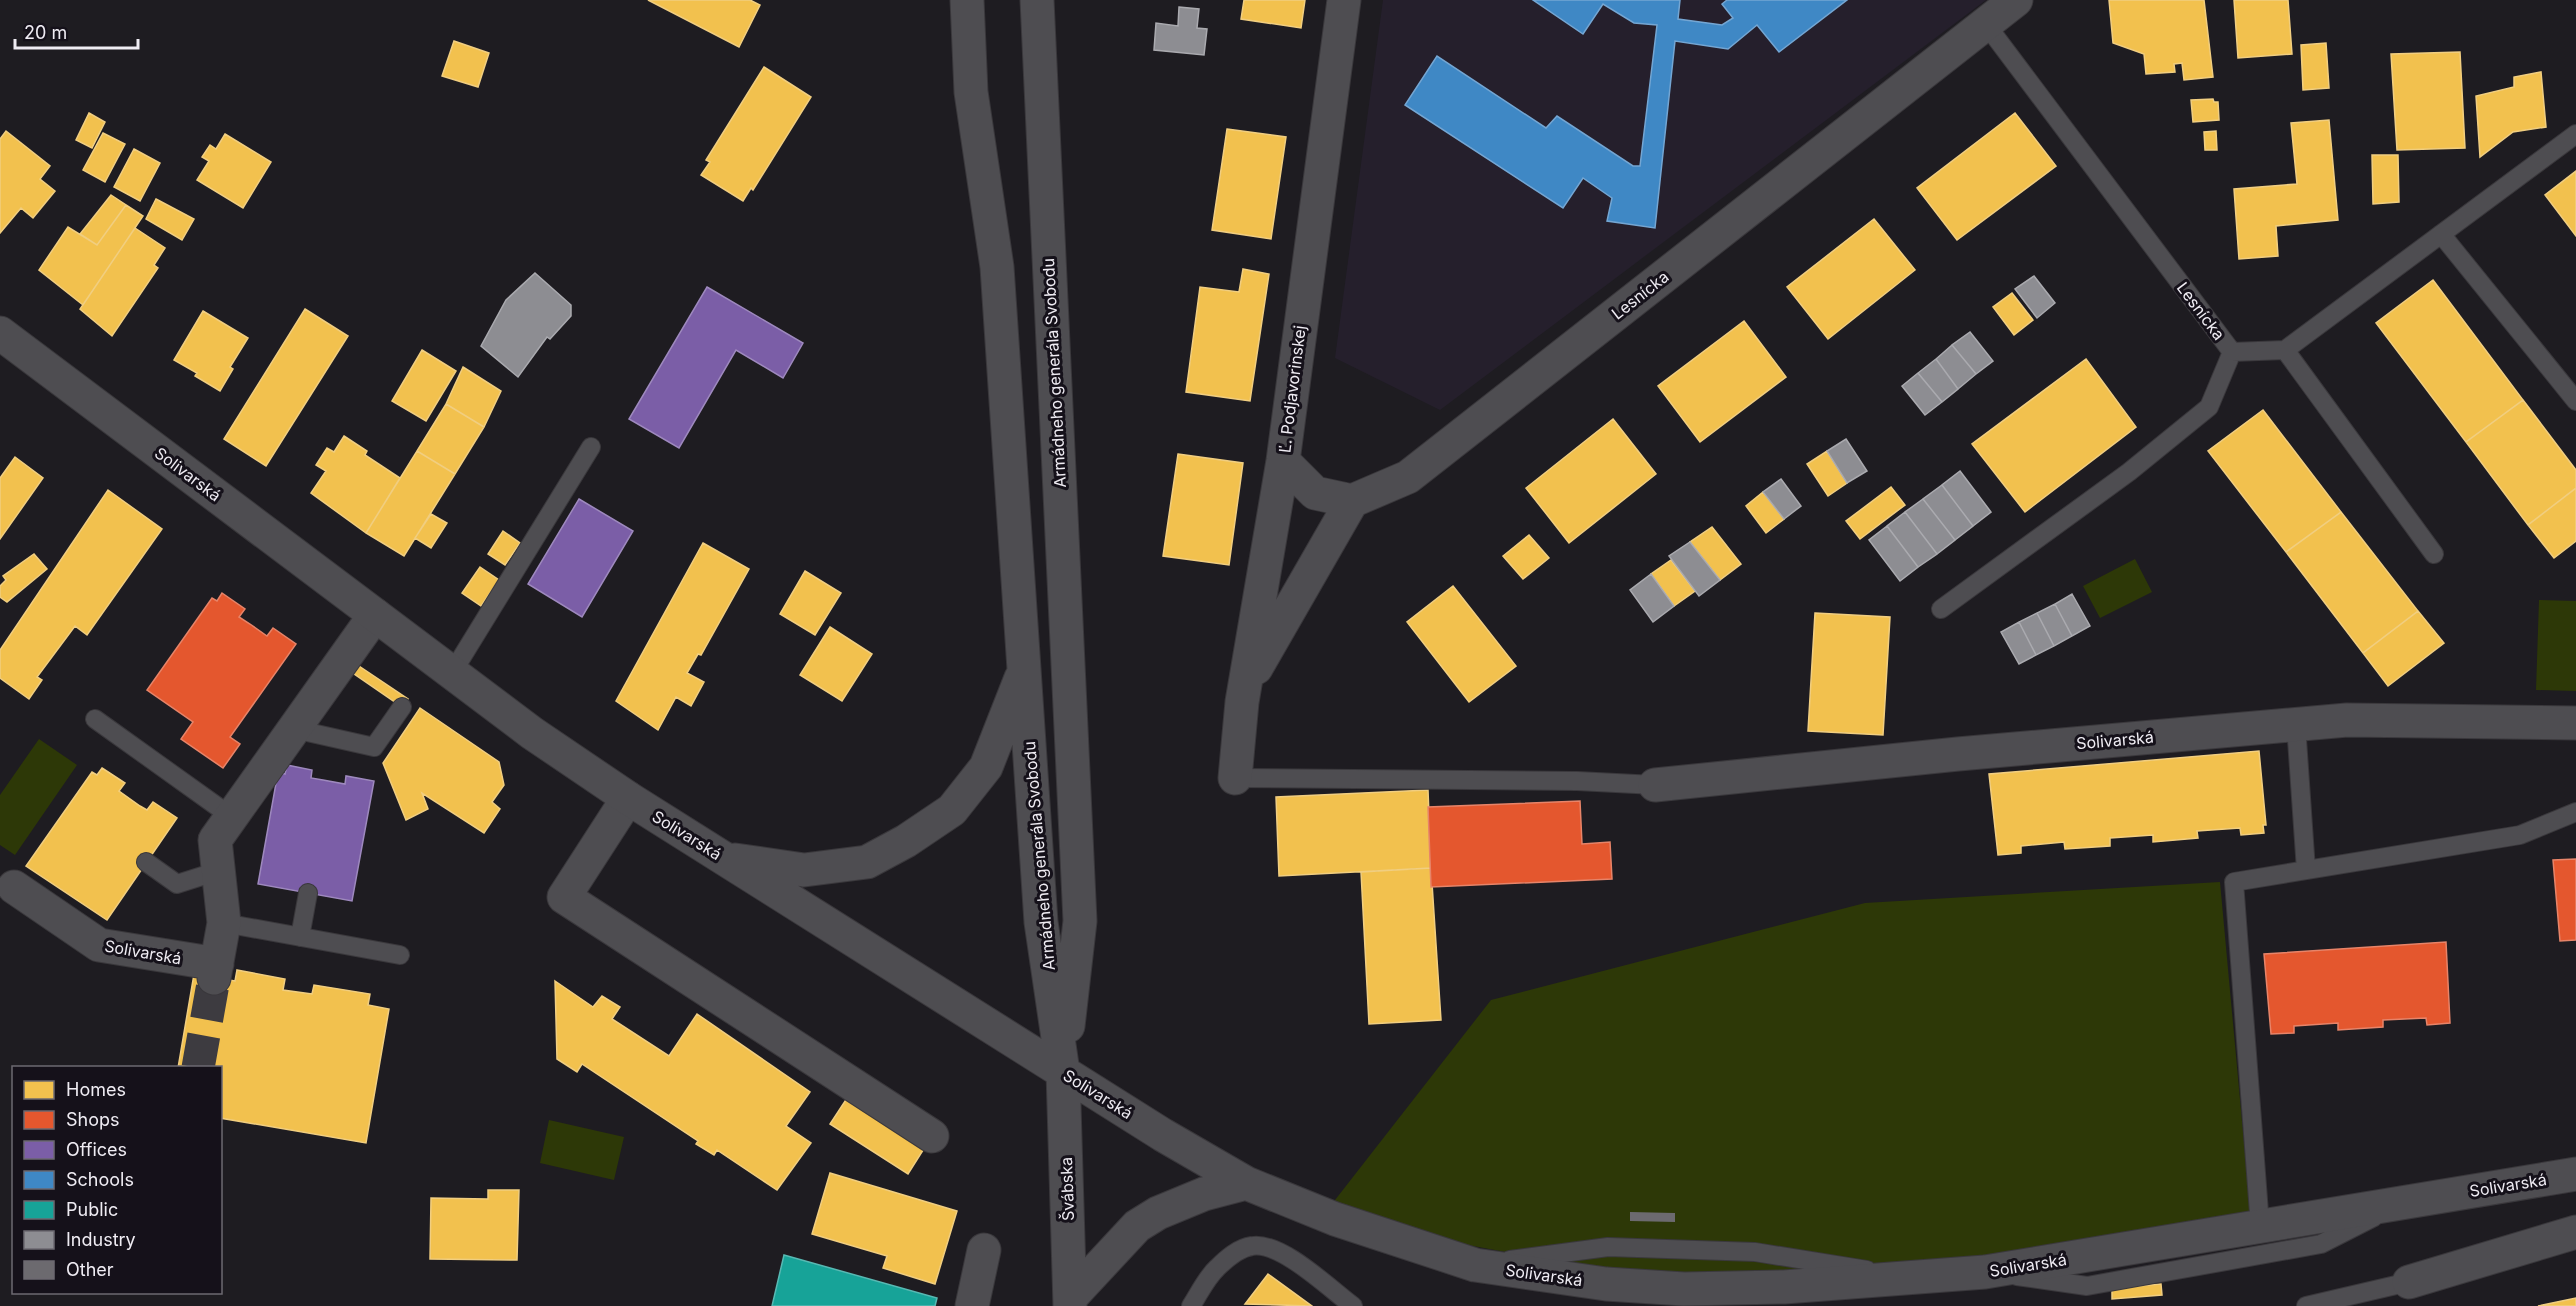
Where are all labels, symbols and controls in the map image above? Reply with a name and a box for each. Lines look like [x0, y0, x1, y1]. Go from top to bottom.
scale bar [15, 12, 138, 50]
text: 20 m [24, 22, 67, 43]
street label: Armádneho generála Svobodu [1038, 258, 1070, 488]
street label: Lesnícka [1607, 266, 1673, 324]
street label: Lesnícka [2173, 278, 2229, 344]
street label: Ľ. Podjavorinskej [1274, 324, 1310, 454]
street label: Solivarská [151, 443, 225, 505]
street label: Solivarská [2075, 727, 2155, 753]
street label: Armádneho generála Svobodu [1019, 741, 1059, 971]
street label: Solivarská [649, 806, 725, 864]
street label: Solivarská [103, 935, 183, 969]
street label: Solivarská [1060, 1065, 1136, 1123]
legend [12, 1066, 222, 1294]
text: Homes [66, 1079, 126, 1100]
text: Shops [66, 1109, 120, 1130]
text: Offices [66, 1139, 127, 1160]
street label: Švábska [1056, 1157, 1078, 1221]
text: Schools [66, 1169, 134, 1190]
street label: Solivarská [2468, 1169, 2548, 1201]
text: Public [66, 1199, 118, 1220]
text: Industry [66, 1229, 136, 1250]
street label: Solivarská [1988, 1249, 2068, 1281]
text: Other [66, 1259, 114, 1280]
street label: Solivarská [1504, 1260, 1584, 1290]

